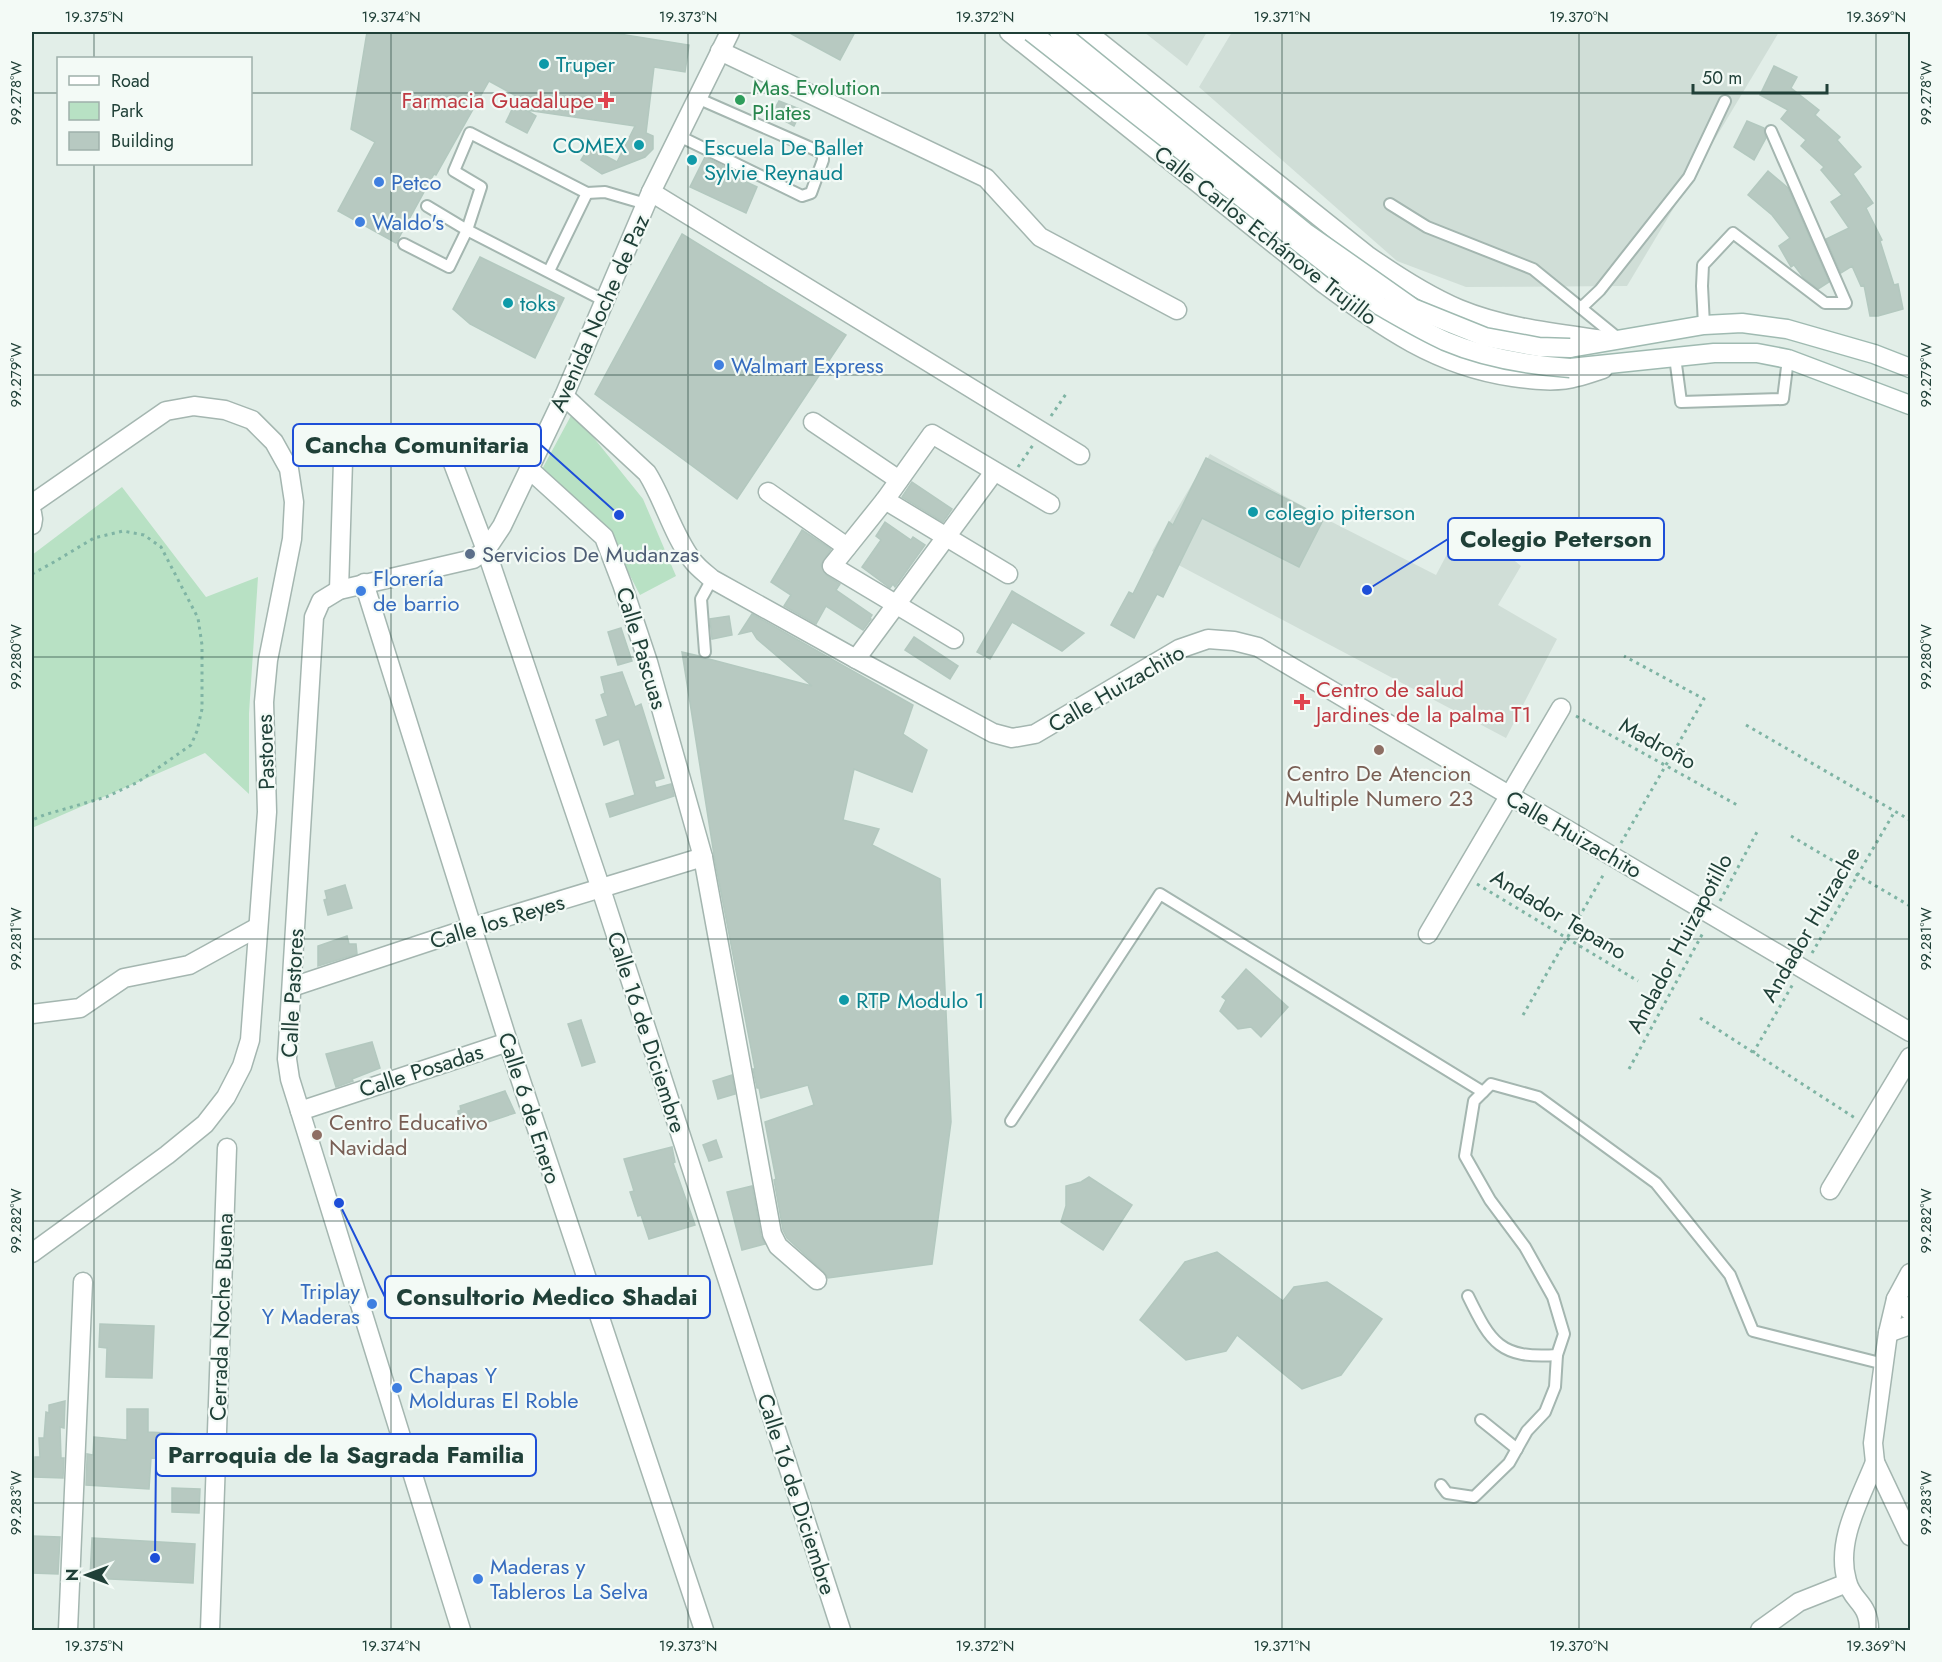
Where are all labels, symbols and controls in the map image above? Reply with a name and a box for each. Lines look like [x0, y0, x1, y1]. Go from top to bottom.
text: 19.375°N [65, 6, 123, 28]
text: 19.374°N [361, 6, 421, 28]
text: 19.373°N [659, 6, 717, 28]
text: 19.372°N [955, 6, 1015, 28]
text: 19.371°N [1253, 6, 1311, 28]
text: 19.370°N [1549, 6, 1609, 28]
text: 19.369°N [1846, 6, 1906, 28]
place label: Truper [556, 48, 615, 80]
legend [57, 57, 252, 165]
marker: Truper [537, 57, 551, 71]
scale bar [1693, 57, 1826, 95]
text: 99.278°W [5, 61, 27, 125]
text: 99.278°W [1915, 61, 1937, 125]
text: 50 m [1702, 65, 1742, 91]
text: Road [111, 68, 150, 94]
place label: Mas Evolution Pilates [752, 71, 881, 128]
place label: Farmacia Guadalupe [402, 84, 594, 116]
marker: Farmacia Guadalupe [599, 93, 613, 107]
marker: Mas Evolution Pilates [733, 93, 747, 107]
text: Park [111, 98, 143, 124]
text: Building [111, 128, 174, 154]
place label: COMEX [552, 129, 627, 161]
place label: Escuela De Ballet Sylvie Reynaud [704, 131, 864, 188]
marker: COMEX [632, 138, 646, 152]
street label: Calle Carlos Echánove Trujillo [1148, 138, 1384, 332]
marker: Escuela De Ballet Sylvie Reynaud [685, 153, 699, 167]
place label: Petco [391, 166, 442, 198]
marker: Petco [372, 175, 386, 189]
place label: Waldo's [372, 206, 444, 238]
street label: Avenida Noche de Paz [541, 209, 657, 417]
marker: Waldo's [353, 215, 367, 229]
place label: toks [520, 287, 556, 319]
marker: toks [501, 296, 515, 310]
text: 99.279°W [5, 342, 27, 407]
text: 99.279°W [1915, 342, 1937, 407]
place label: Walmart Express [731, 349, 884, 381]
marker: Walmart Express [712, 358, 726, 372]
callout: Cancha Comunitaria [293, 424, 541, 466]
text: Cancha Comunitaria [305, 427, 529, 462]
place label: colegio piterson [1265, 496, 1416, 528]
marker: colegio piterson [1246, 505, 1260, 519]
callout: Colegio Peterson [1448, 518, 1664, 560]
text: Colegio Peterson [1460, 521, 1652, 556]
place label: Servicios De Mudanzas [482, 538, 699, 570]
marker: Servicios De Mudanzas [463, 547, 477, 561]
place label: Florería de barrio [373, 562, 459, 619]
street label: Calle Pascuas [608, 583, 676, 713]
marker: Florería de barrio [354, 584, 368, 598]
text: 99.280°W [5, 624, 27, 690]
text: 99.280°W [1915, 624, 1937, 690]
street label: Calle Huizachito [1042, 636, 1190, 740]
place label: Centro de salud Jardines de la palma T1 [1313, 673, 1531, 730]
marker: Centro de salud Jardines de la palma T1 [1293, 693, 1311, 711]
street label: Madroño [1614, 709, 1702, 777]
street label: Pastores [248, 714, 282, 790]
marker: Centro De Atencion Multiple Numero 23 [1372, 743, 1386, 757]
place label: Centro De Atencion Multiple Numero 23 [1285, 757, 1473, 814]
street label: Calle Huizachito [1500, 782, 1648, 886]
street label: Andador Huizache [1752, 840, 1868, 1008]
street label: Andador Huizapotillo [1618, 848, 1740, 1038]
street label: Andador Tepano [1485, 861, 1633, 967]
street label: Calle los Reyes [426, 885, 568, 957]
text: 99.281°W [5, 907, 27, 971]
text: 99.281°W [1915, 907, 1937, 971]
street label: Calle Pastores [273, 927, 311, 1058]
street label: Calle 16 de Diciembre [599, 927, 695, 1137]
place label: RTP Modulo 1 [856, 984, 985, 1016]
marker: RTP Modulo 1 [837, 993, 851, 1007]
street label: Calle 6 de Enero [490, 1028, 570, 1188]
street label: Calle Posadas [355, 1035, 487, 1105]
place label: Centro Educativo Navidad [329, 1106, 488, 1163]
marker: Centro Educativo Navidad [310, 1128, 324, 1142]
text: 99.282°W [5, 1188, 27, 1254]
text: 99.282°W [1915, 1188, 1937, 1254]
street label: Cerrada Noche Buena [201, 1212, 241, 1422]
place label: Triplay Y Maderas [262, 1275, 360, 1332]
callout: Consultorio Medico Shadai [385, 1276, 710, 1318]
text: Consultorio Medico Shadai [396, 1279, 698, 1314]
marker: Triplay Y Maderas [365, 1297, 379, 1311]
place label: Chapas Y Molduras El Roble [409, 1359, 579, 1416]
marker: Chapas Y Molduras El Roble [390, 1381, 404, 1395]
street label: Calle 16 de Diciembre [749, 1389, 845, 1599]
callout: Parroquia de la Sagrada Familia [156, 1434, 536, 1476]
text: Parroquia de la Sagrada Familia [168, 1437, 524, 1472]
text: 99.283°W [5, 1471, 27, 1535]
text: 99.283°W [1915, 1471, 1937, 1535]
north arrow [57, 1545, 117, 1605]
place label: Maderas y Tableros La Selva [490, 1550, 648, 1607]
text: N [61, 1569, 84, 1581]
marker: Maderas y Tableros La Selva [471, 1572, 485, 1586]
text: 19.375°N [65, 1635, 123, 1657]
text: 19.374°N [361, 1635, 421, 1657]
text: 19.373°N [659, 1635, 717, 1657]
text: 19.372°N [955, 1635, 1015, 1657]
text: 19.371°N [1253, 1635, 1311, 1657]
text: 19.370°N [1549, 1635, 1609, 1657]
text: 19.369°N [1846, 1635, 1906, 1657]

